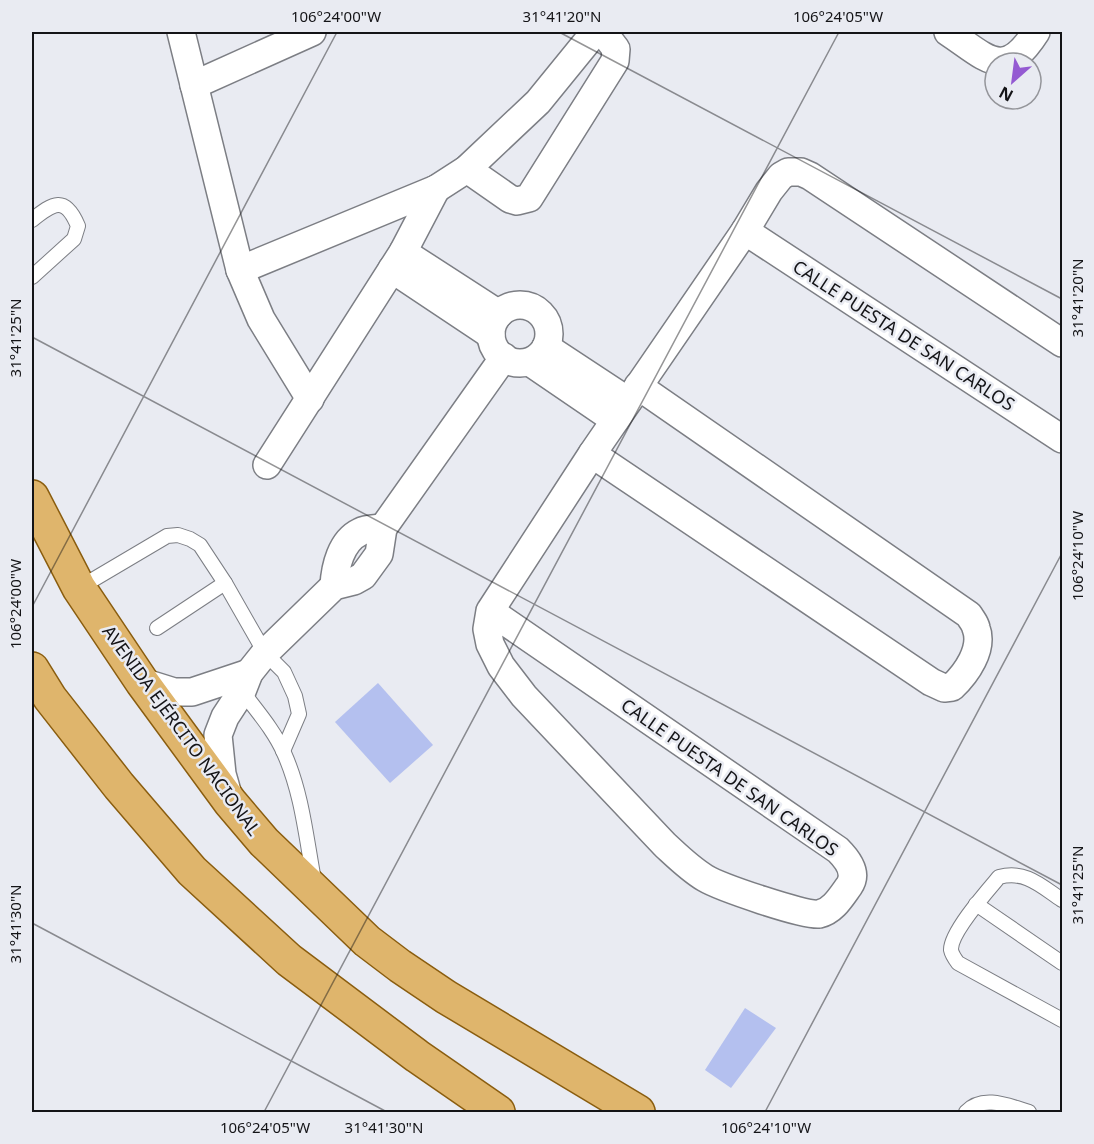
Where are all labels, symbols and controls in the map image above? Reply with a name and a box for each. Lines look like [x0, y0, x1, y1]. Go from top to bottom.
text: 106°24'00"W [291, 6, 381, 26]
text: 31°41'20"N [523, 6, 601, 26]
text: 106°24'05"W [793, 6, 883, 26]
north arrow [983, 51, 1043, 111]
text: N [995, 81, 1017, 107]
street label: CALLE PUESTA DE SAN CARLOS [788, 254, 1020, 416]
text: 31°41'20"N [1067, 259, 1087, 337]
text: 31°41'25"N [5, 299, 25, 377]
text: 106°24'10"W [1067, 511, 1087, 601]
text: 106°24'00"W [5, 559, 25, 649]
street label: AVENIDA EJÉRCITO NACIONAL [98, 620, 266, 840]
street label: CALLE PUESTA DE SAN CARLOS [617, 693, 843, 861]
text: 31°41'25"N [1067, 846, 1087, 924]
text: 31°41'30"N [5, 885, 25, 963]
text: 106°24'05"W [220, 1117, 310, 1137]
text: 31°41'30"N [345, 1117, 423, 1137]
text: 106°24'10"W [721, 1117, 811, 1137]

